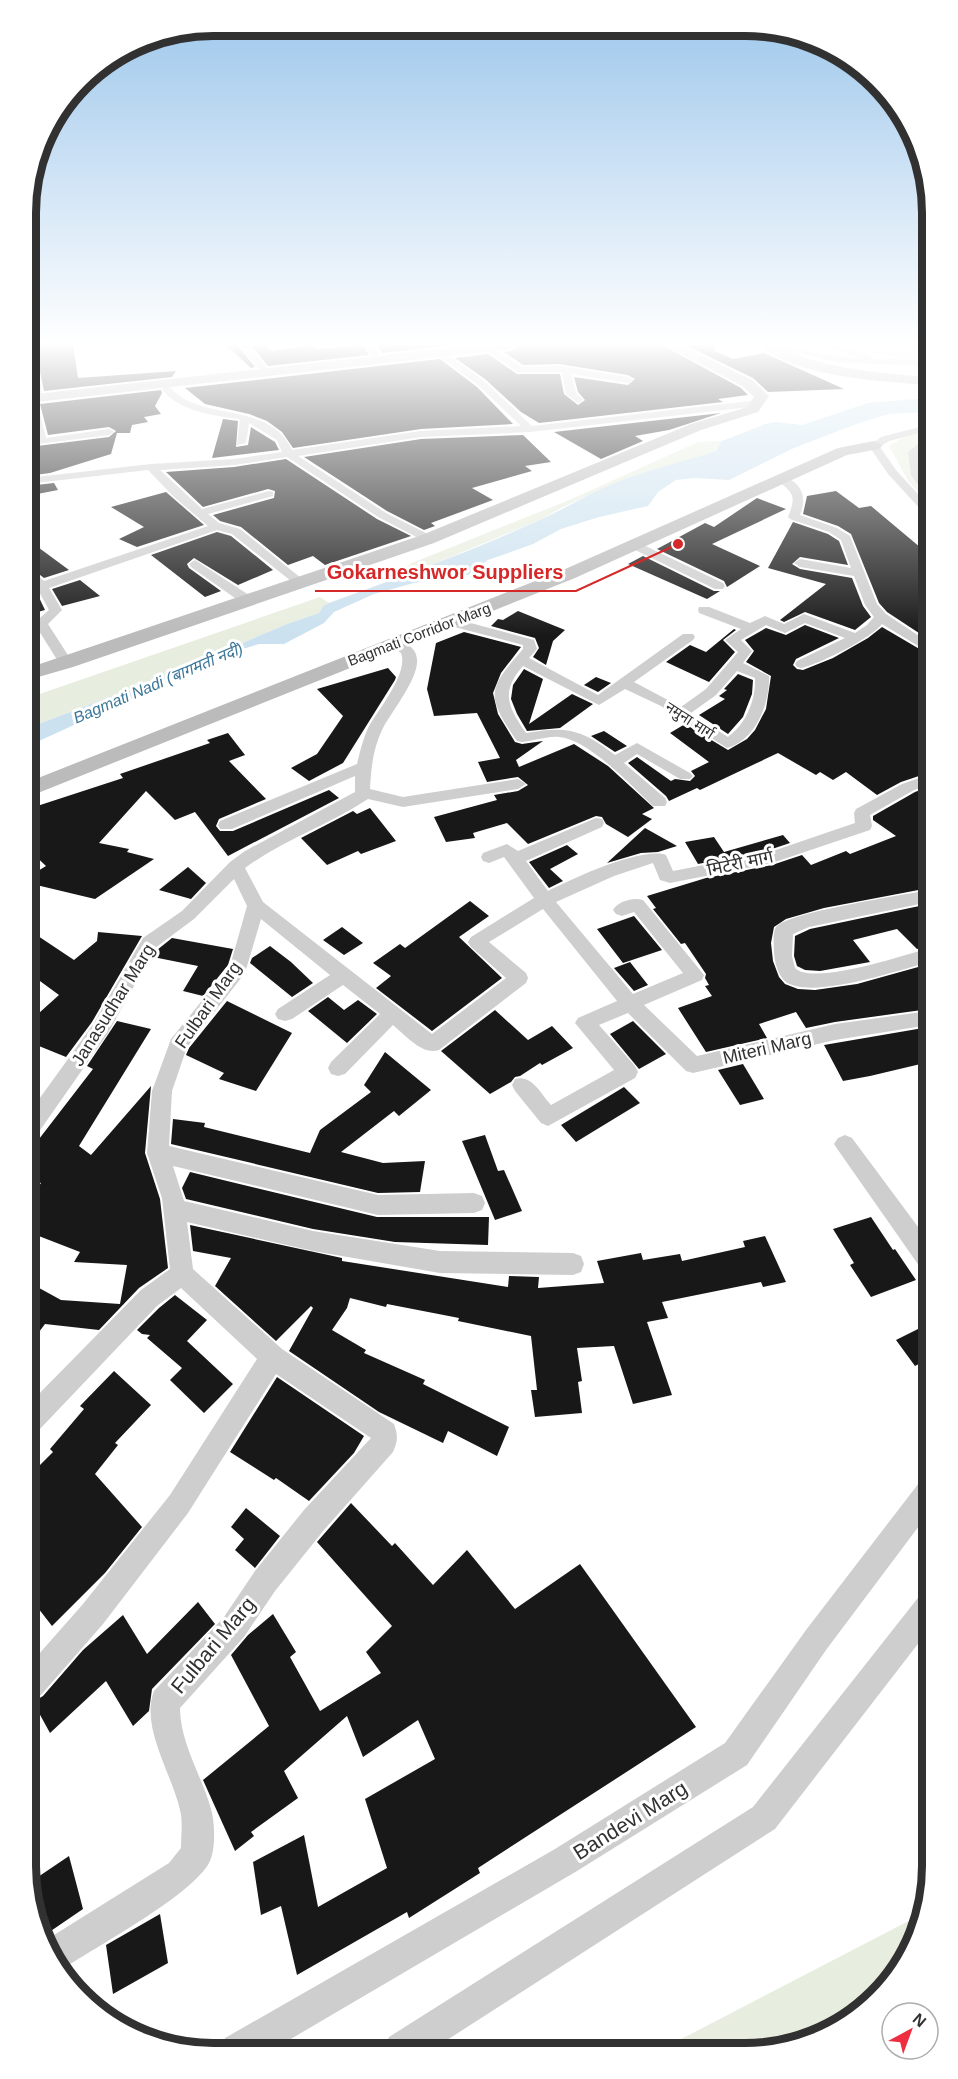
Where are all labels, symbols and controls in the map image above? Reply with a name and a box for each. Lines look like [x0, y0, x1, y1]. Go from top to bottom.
callout: Gokarneshwor Suppliers [315, 553, 576, 591]
text: Gokarneshwor Suppliers [327, 561, 563, 583]
street label: Bagmati Corridor Marg [345, 599, 493, 669]
water label: Bagmati Nadi (बागमती नदी) [70, 639, 245, 726]
street label: नमुना मार्ग [661, 698, 719, 744]
street label: मिटेरी मार्ग [705, 845, 776, 880]
street label: Janasudhar Marg [67, 940, 159, 1070]
street label: Fulbari Marg [171, 958, 245, 1052]
street label: Miteri Marg [721, 1028, 813, 1068]
street label: Fulbari Marg [166, 1592, 260, 1698]
street label: Bandevi Marg [569, 1776, 691, 1864]
north arrow [880, 2001, 940, 2061]
text: N [910, 2010, 929, 2030]

